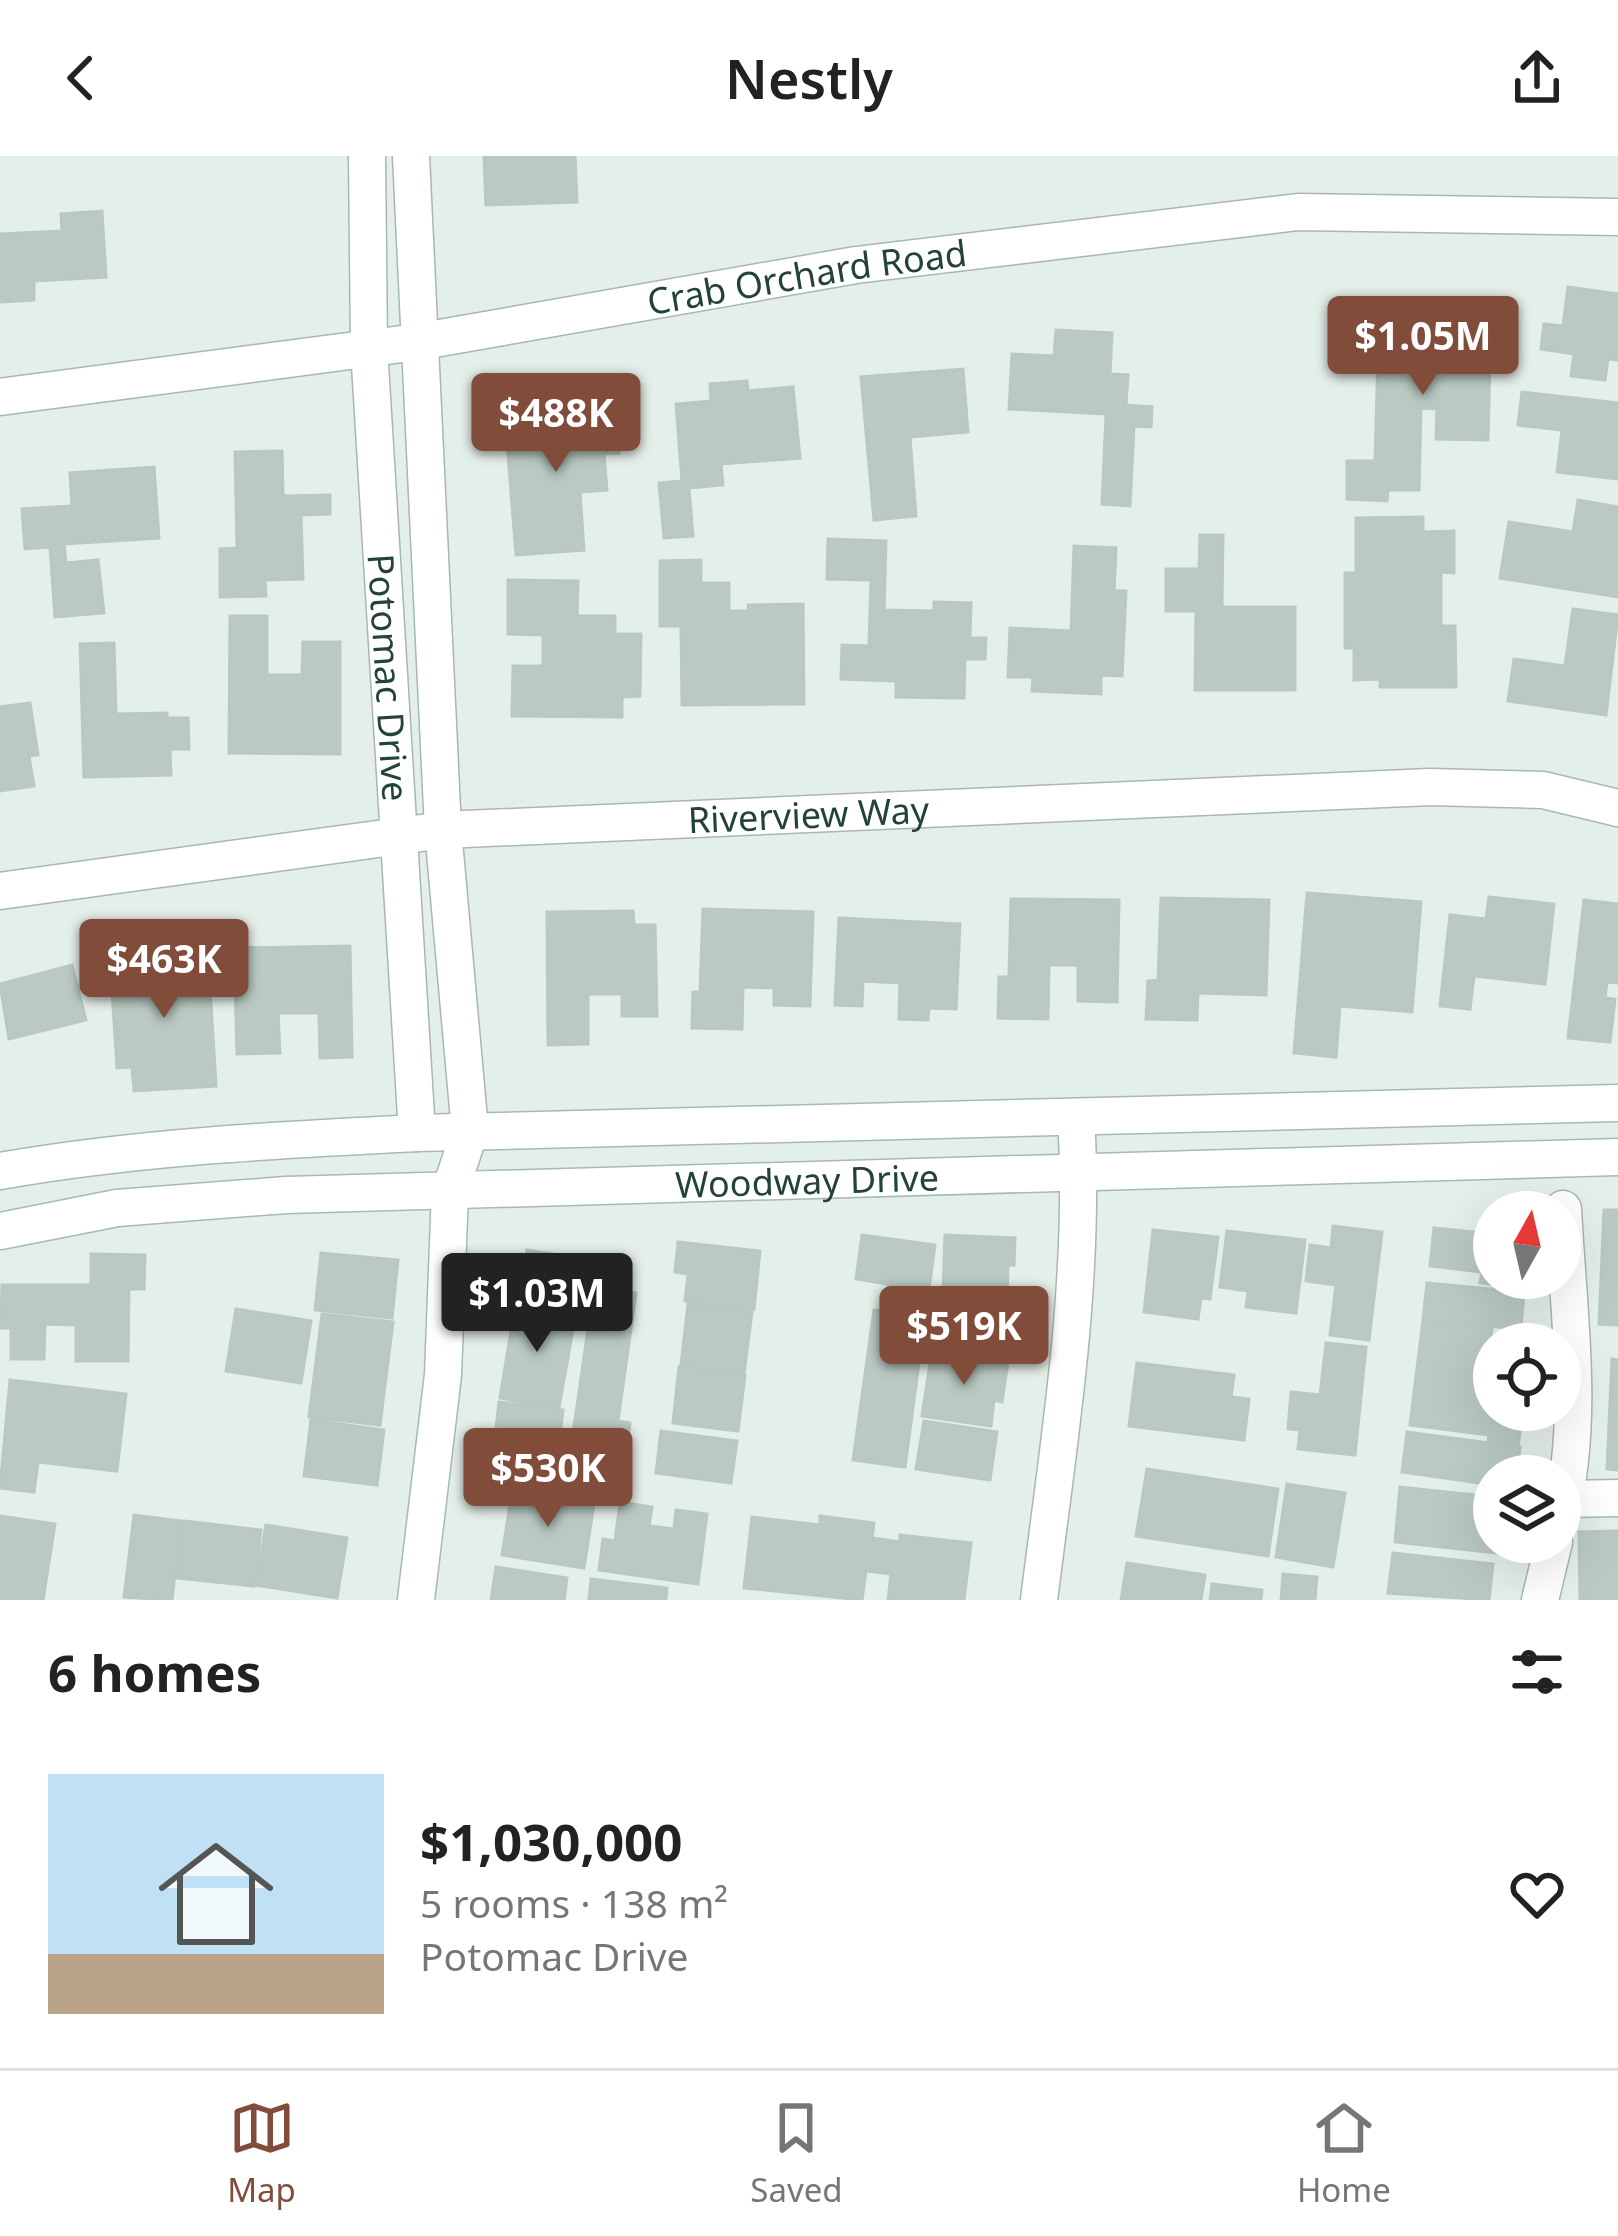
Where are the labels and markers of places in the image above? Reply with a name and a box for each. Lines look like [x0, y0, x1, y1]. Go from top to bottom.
pin: $1.05M [1325, 296, 1521, 398]
pin: $488K [472, 373, 640, 475]
pin: $463K [80, 919, 248, 1021]
pin: $1.03M [439, 1253, 635, 1355]
pin: $519K [880, 1286, 1048, 1388]
pin: $530K [464, 1428, 632, 1530]

